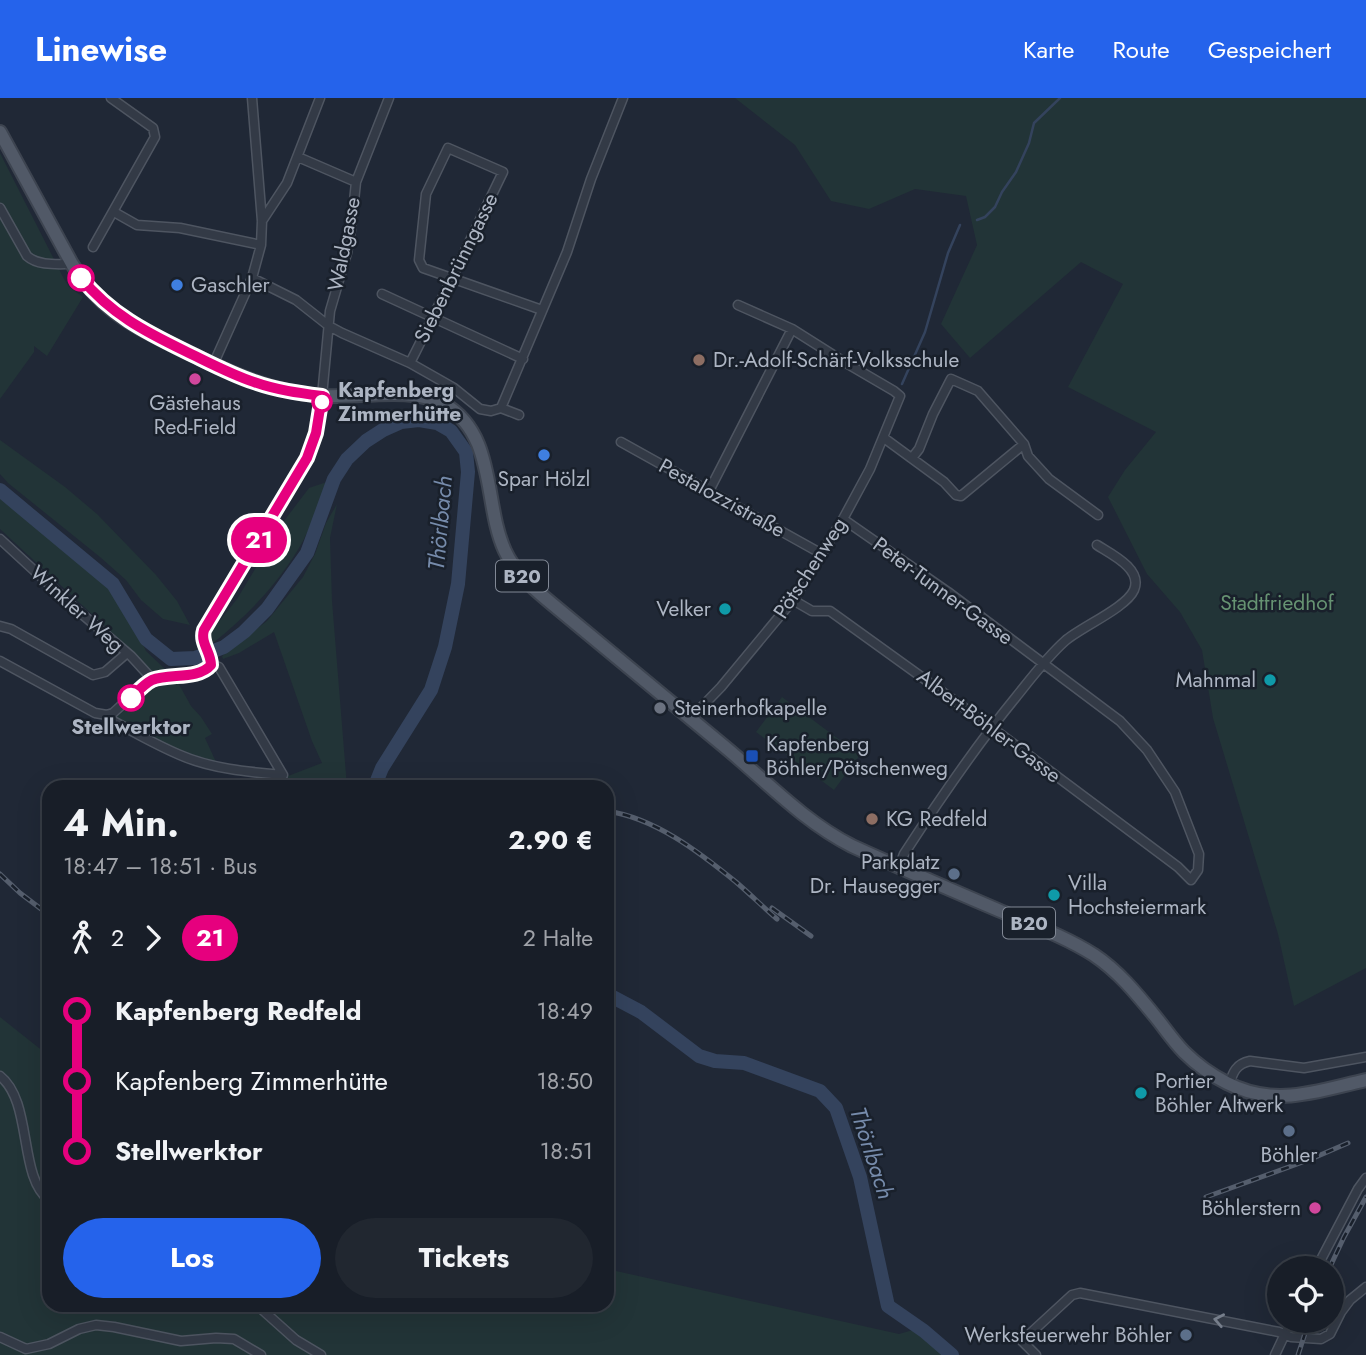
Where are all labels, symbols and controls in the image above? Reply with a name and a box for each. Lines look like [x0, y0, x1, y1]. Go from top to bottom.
text: Linewise [35, 26, 167, 73]
text: Karte [1023, 32, 1074, 67]
text: Route [1112, 32, 1170, 67]
text: Gespeichert [1208, 32, 1331, 67]
street label: Siebenbrünngasse [407, 188, 505, 348]
street label: Waldgasse [320, 194, 368, 294]
unlabelled marker [68, 265, 94, 291]
place label: Gaschler [191, 270, 271, 300]
marker: Gaschler [169, 277, 185, 293]
place label: Dr.-Adolf-Schärf-Volksschule [713, 345, 959, 375]
marker: Dr.-Adolf-Schärf-Volksschule [691, 352, 707, 368]
marker: Gästehaus Red-Field [187, 371, 203, 387]
place label: Kapfenberg Zimmerhütte [338, 375, 461, 429]
place label: Gästehaus Red-Field [149, 388, 241, 442]
marker: Kapfenberg Zimmerhütte [312, 392, 332, 412]
marker: Spar Hölzl [536, 447, 552, 463]
street label: Pestalozzistraße [653, 451, 791, 545]
place label: Spar Hölzl [498, 464, 590, 494]
water label: Thörlbach [419, 474, 461, 572]
street label: Pötschenweg [766, 511, 854, 625]
line badge: 21 [228, 517, 290, 563]
text: 21 [245, 522, 273, 557]
street label: Peter-Tunner-Gasse [867, 530, 1019, 652]
street label: Winkler Weg [23, 559, 131, 659]
road number: B20 [496, 561, 548, 592]
park label: Stadtfriedhof [1220, 588, 1335, 618]
place label: Velker [656, 594, 712, 624]
marker: Velker [717, 601, 733, 617]
street label: Albert-Böhler-Gasse [911, 662, 1068, 790]
place label: Mahnmal [1176, 665, 1256, 695]
marker: Mahnmal [1262, 672, 1278, 688]
marker: Stellwerktor [118, 685, 144, 711]
place label: Steinerhofkapelle [674, 693, 827, 723]
marker: Steinerhofkapelle [652, 700, 668, 716]
place label: Stellwerktor [71, 712, 191, 742]
place label: Kapfenberg Böhler/Pötschenweg [766, 729, 948, 783]
marker: Kapfenberg Böhler/Pötschenweg [744, 748, 760, 764]
text: 4 Min. [63, 795, 179, 850]
place label: KG Redfeld [886, 804, 988, 834]
marker: KG Redfeld [864, 811, 880, 827]
text: 2.90 € [508, 821, 593, 859]
place label: Parkplatz Dr. Hausegger [810, 847, 941, 901]
text: 18:47 – 18:51 · Bus [63, 849, 257, 883]
marker: Parkplatz Dr. Hausegger [946, 866, 962, 882]
place label: Villa Hochsteiermark [1068, 868, 1207, 922]
marker: Villa Hochsteiermark [1046, 887, 1062, 903]
road number: B20 [1003, 908, 1055, 938]
icon: walk [63, 919, 101, 957]
icon: forward [134, 919, 172, 957]
text: 21 [196, 920, 224, 955]
text: 2 [111, 921, 124, 955]
text: 2 Halte [523, 921, 593, 955]
text: Kapfenberg Redfeld [115, 992, 362, 1030]
text: 18:49 [537, 994, 593, 1028]
text: Kapfenberg Zimmerhütte [115, 1062, 388, 1100]
text: 18:50 [536, 1064, 593, 1098]
place label: Portier Böhler Altwerk [1155, 1066, 1284, 1120]
marker: Portier Böhler Altwerk [1133, 1085, 1149, 1101]
water label: Thörlbach [841, 1103, 903, 1203]
marker: Böhler [1281, 1123, 1297, 1139]
text: Stellwerktor [115, 1132, 263, 1170]
text: 18:51 [540, 1134, 593, 1168]
place label: Böhler [1260, 1140, 1318, 1170]
place label: Böhlerstern [1201, 1193, 1301, 1223]
marker: Böhlerstern [1307, 1200, 1323, 1216]
button: Los [63, 1218, 321, 1298]
button: Tickets [335, 1218, 593, 1298]
map controls [1267, 1256, 1344, 1333]
button: locate [1267, 1256, 1344, 1333]
one-way arrow [1213, 1314, 1225, 1329]
place label: Werksfeuerwehr Böhler [964, 1320, 1173, 1350]
marker: Werksfeuerwehr Böhler [1178, 1327, 1194, 1343]

